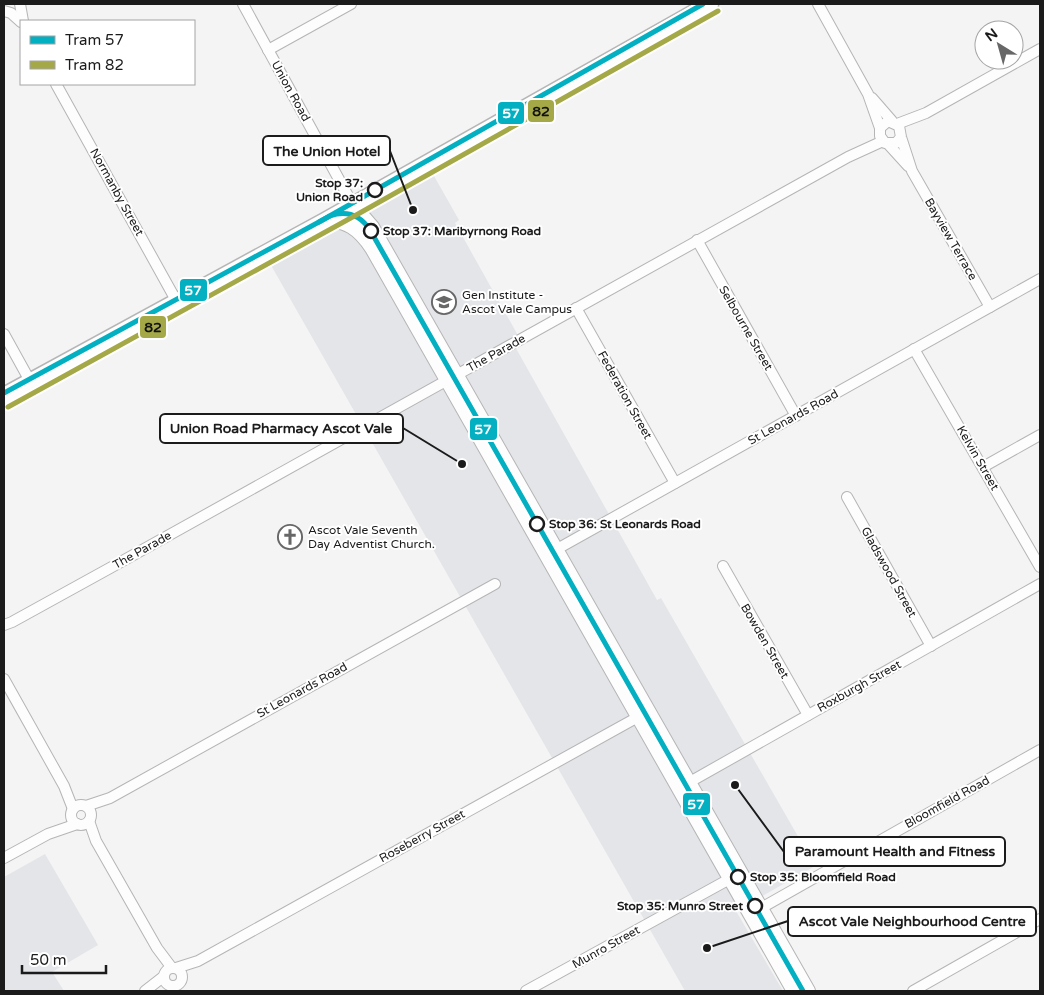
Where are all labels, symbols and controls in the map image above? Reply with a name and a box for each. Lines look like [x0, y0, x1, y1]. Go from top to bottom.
legend [20, 20, 195, 85]
north arrow [974, 20, 1024, 70]
text: N [982, 25, 1001, 45]
text: Tram 57 [65, 31, 124, 49]
text: Tram 82 [65, 56, 124, 74]
street label: Union Road [269, 58, 313, 124]
line badge: 82 [527, 99, 555, 123]
line badge: 57 [497, 101, 525, 125]
text: 82 [532, 103, 550, 120]
text: 57 [502, 105, 520, 122]
callout: The Union Hotel [263, 136, 390, 165]
text: The Union Hotel [272, 143, 381, 160]
street label: Normanby Street [87, 146, 147, 239]
place label: Stop 37: Union Road [296, 176, 363, 204]
marker: Stop 37: Union Road [367, 182, 383, 198]
street label: Bayview Terrace [922, 195, 980, 283]
marker: Stop 37: Maribyrnong Road [363, 223, 379, 239]
place label: Stop 37: Maribyrnong Road [383, 224, 541, 239]
line badge: 57 [179, 278, 208, 302]
text: 57 [184, 282, 202, 299]
street label: Selbourne Street [716, 283, 776, 373]
place label: Gen Institute - Ascot Vale Campus [462, 288, 572, 316]
school or university icon: Gen Institute - Ascot Vale Campus [431, 289, 457, 315]
line badge: 82 [139, 315, 167, 339]
text: 82 [144, 319, 162, 336]
street label: The Parade [464, 331, 528, 375]
street label: Federation Street [595, 348, 655, 442]
street label: St Leonards Road [745, 386, 841, 448]
callout: Union Road Pharmacy Ascot Vale [160, 414, 403, 443]
line badge: 57 [469, 417, 498, 441]
text: Union Road Pharmacy Ascot Vale [170, 420, 392, 437]
text: 57 [474, 421, 492, 438]
street label: Kelvin Street [954, 423, 1002, 493]
marker: Stop 36: St Leonards Road [529, 516, 545, 532]
place label: Stop 36: St Leonards Road [549, 517, 701, 532]
place label: Ascot Vale Seventh Day Adventist Church. [308, 523, 435, 551]
church icon: Ascot Vale Seventh Day Adventist Church. [277, 524, 303, 550]
street label: Gladswood Street [858, 524, 920, 620]
street label: The Parade [110, 528, 174, 572]
street label: Bowden Street [738, 601, 792, 681]
street label: Roxburgh Street [815, 657, 904, 715]
street label: St Leonards Road [254, 659, 350, 721]
street label: Bloomfield Road [902, 773, 992, 831]
line badge: 57 [682, 792, 711, 816]
text: 57 [687, 796, 705, 813]
street label: Roseberry Street [377, 806, 468, 865]
callout: Paramount Health and Fitness [784, 837, 1005, 866]
text: Paramount Health and Fitness [795, 843, 996, 860]
marker: Stop 35: Bloomfield Road [730, 869, 746, 885]
place label: Stop 35: Bloomfield Road [750, 870, 896, 885]
marker: Stop 35: Munro Street [747, 898, 763, 914]
place label: Stop 35: Munro Street [617, 899, 743, 914]
callout: Ascot Vale Neighbourhood Centre [788, 907, 1036, 936]
text: Ascot Vale Neighbourhood Centre [798, 913, 1026, 930]
street label: Munro Street [570, 922, 643, 971]
scale bar [22, 942, 106, 974]
text: 50 m [30, 951, 67, 969]

